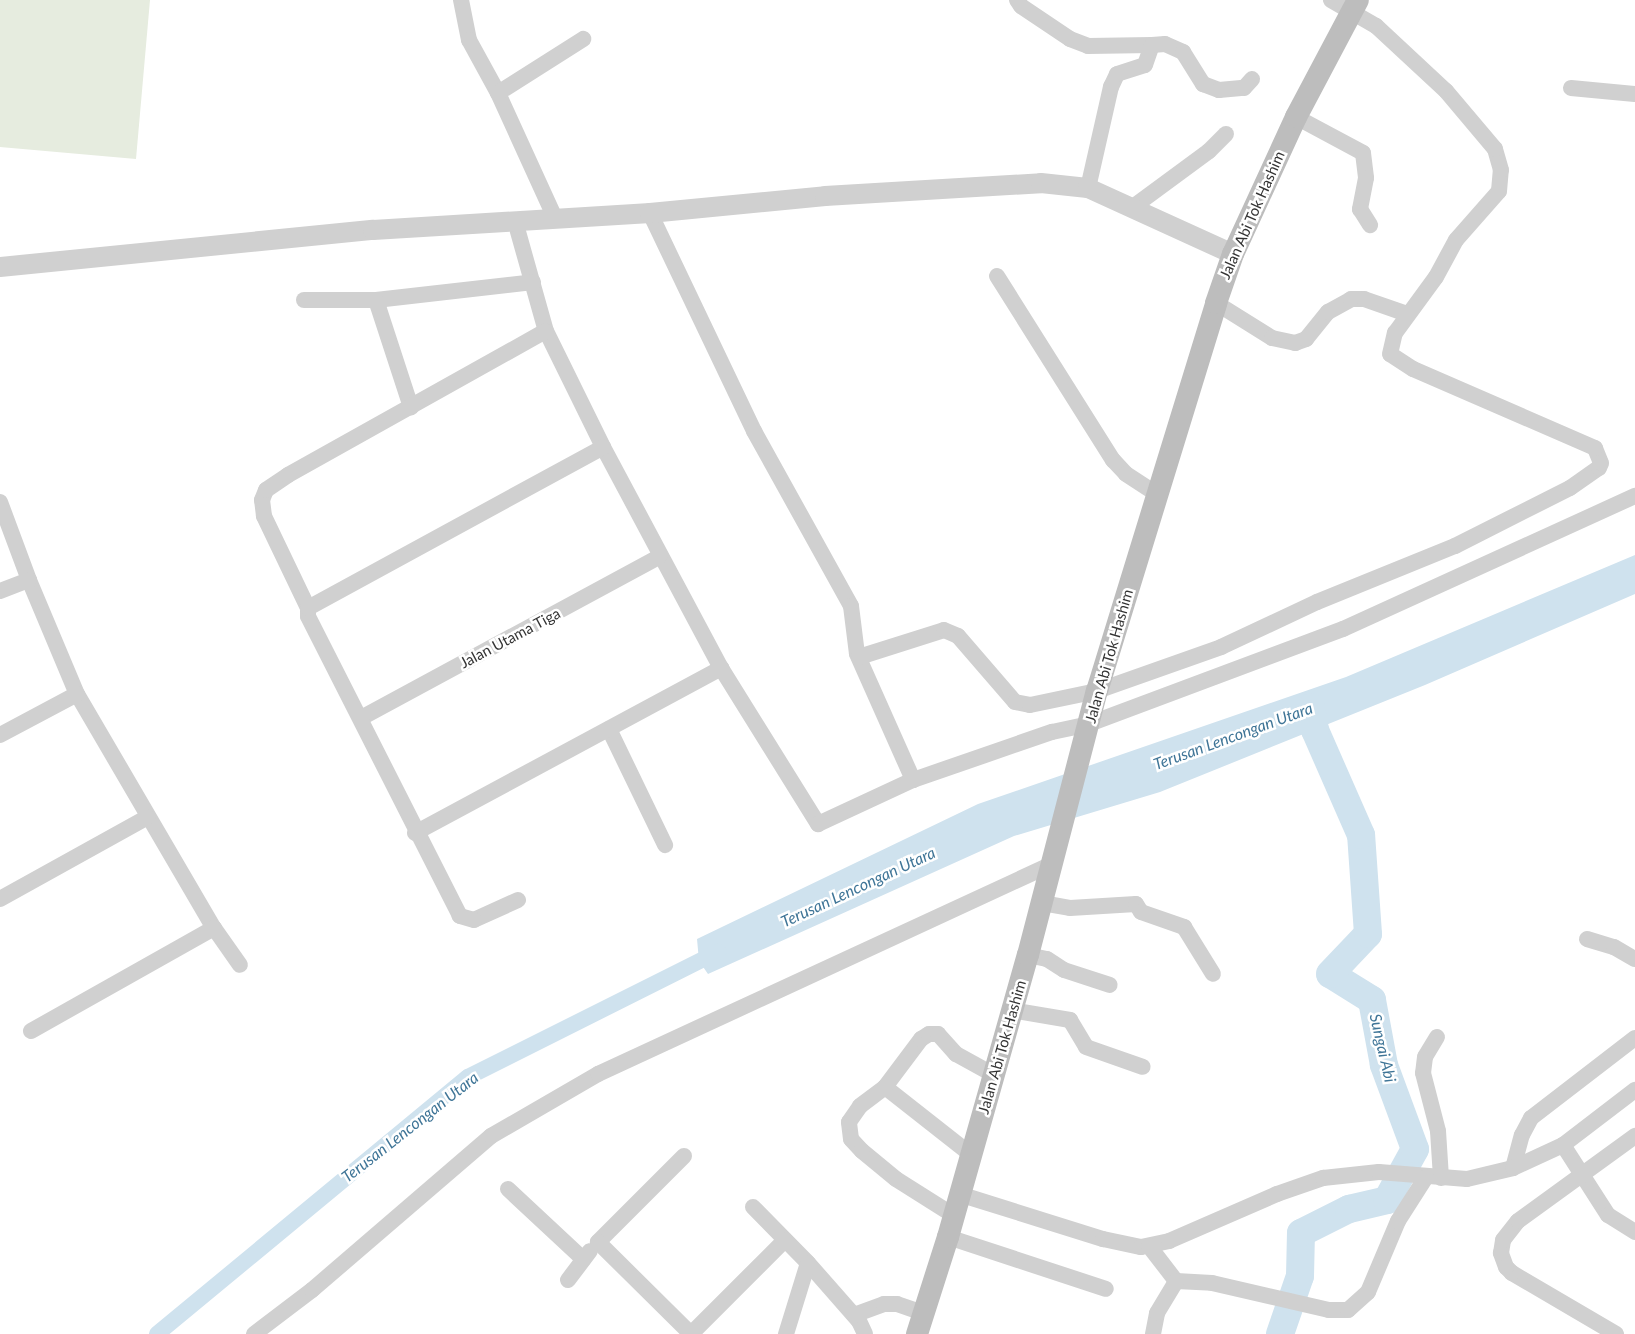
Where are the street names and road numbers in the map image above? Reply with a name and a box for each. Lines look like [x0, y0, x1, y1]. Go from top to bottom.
street label: Jalan Abi Tok Hashim [1215, 148, 1289, 282]
street label: Jalan Abi Tok Hashim [1081, 587, 1137, 725]
street label: Jalan Utama Tiga [456, 604, 564, 672]
street label: Jalan Abi Tok Hashim [974, 978, 1030, 1116]

